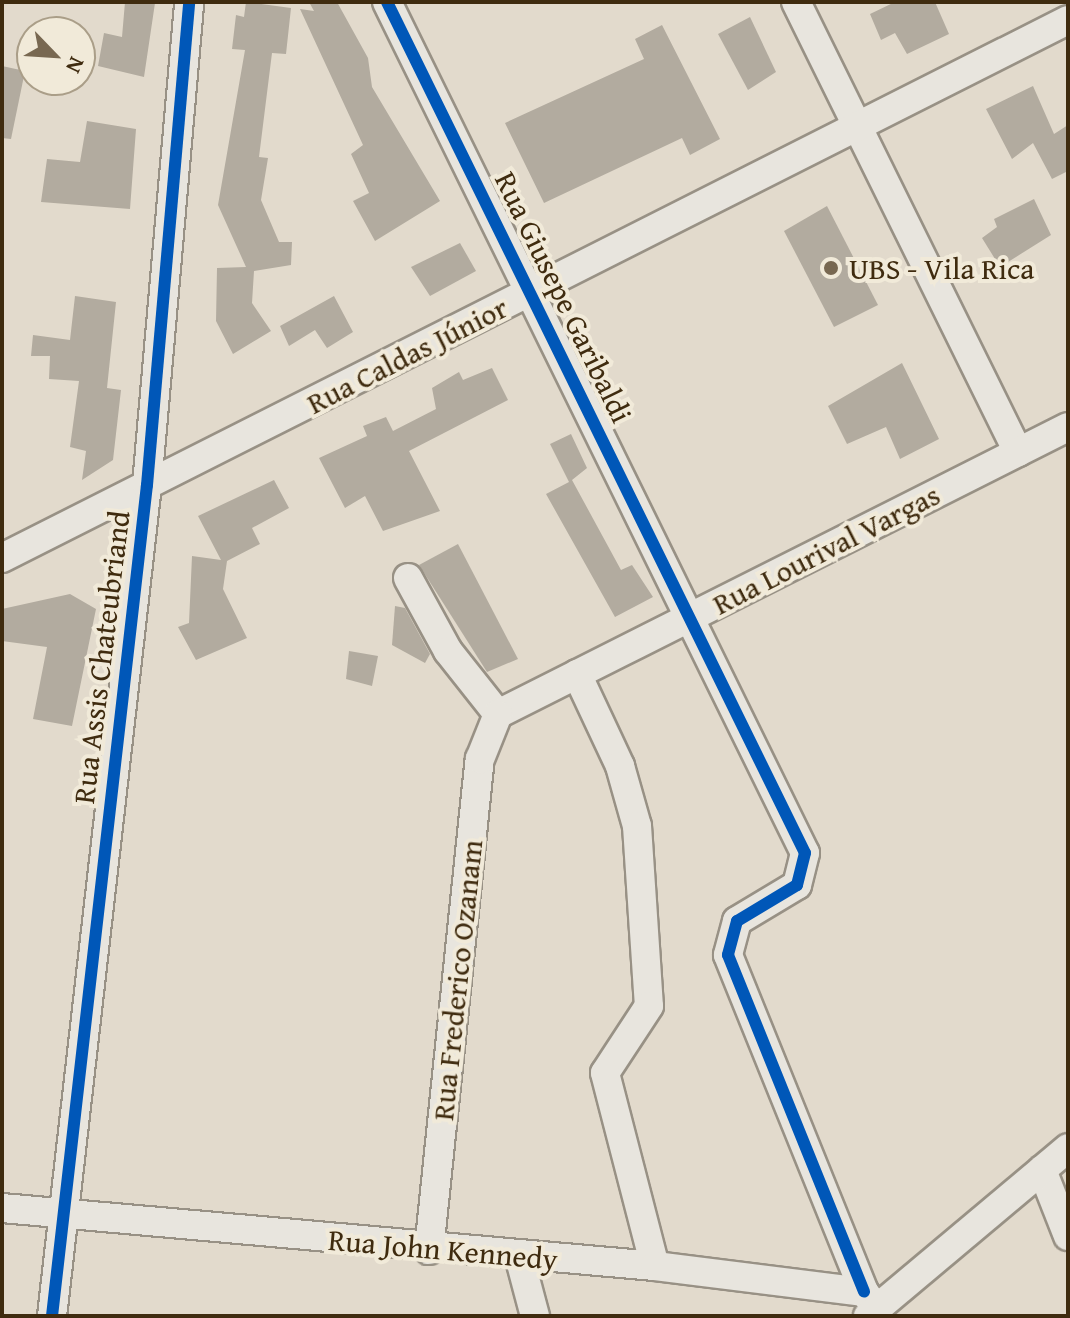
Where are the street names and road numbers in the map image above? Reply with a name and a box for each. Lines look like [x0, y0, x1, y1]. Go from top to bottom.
street label: Rua Giusepe Garibaldi [488, 166, 640, 428]
street label: Rua Caldas Júnior [301, 289, 513, 421]
street label: Rua Lourival Vargas [706, 476, 946, 622]
street label: Rua Assis Chateubriand [65, 508, 137, 806]
street label: Rua Frederico Ozanam [424, 838, 490, 1122]
street label: Rua John Kennedy [327, 1221, 559, 1277]

